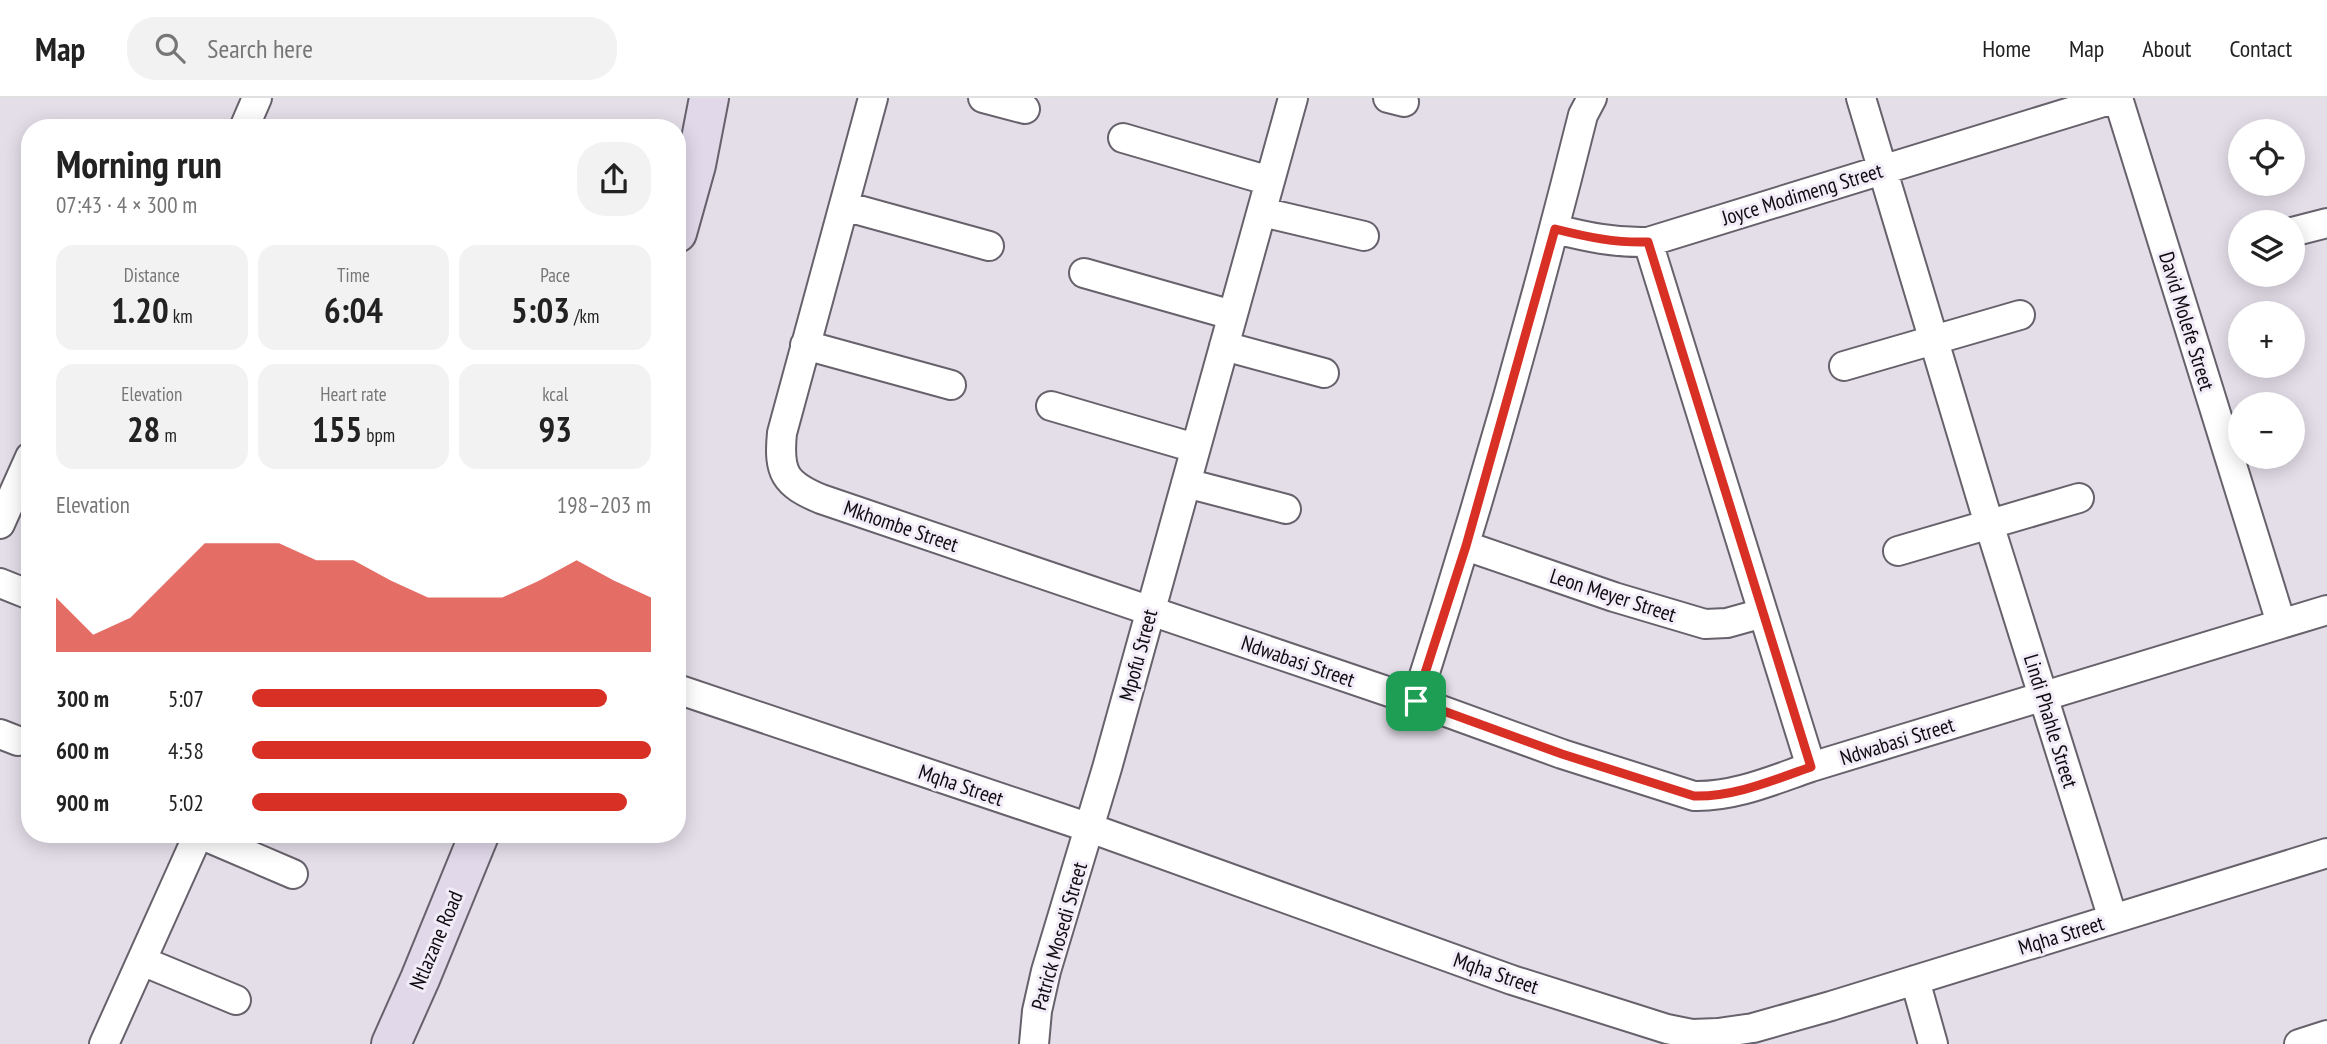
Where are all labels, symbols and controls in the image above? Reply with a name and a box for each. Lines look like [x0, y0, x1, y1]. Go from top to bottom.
search box [127, 17, 617, 80]
text: Map [35, 27, 85, 70]
icon: search [151, 29, 189, 67]
text: Search here [207, 32, 313, 65]
text: Home [1982, 33, 2031, 64]
text: Map [2069, 33, 2104, 64]
text: About [2142, 33, 2191, 64]
text: Contact [2229, 33, 2292, 64]
map controls [2228, 119, 2305, 469]
button: locate [2228, 119, 2305, 196]
text: Morning run [56, 139, 222, 188]
button: share [577, 142, 651, 216]
street label: Joyce Modimeng Street [1717, 157, 1886, 232]
text: 07:43 · 4 × 300 m [56, 190, 197, 219]
button: layers [2228, 210, 2305, 287]
street label: David Molefe Street [2153, 248, 2221, 394]
text: Distance [124, 263, 180, 287]
text: Time [337, 263, 370, 287]
text: Pace [540, 263, 570, 287]
text: 1.20 [111, 287, 169, 333]
text: 6:04 [324, 287, 383, 333]
text: 5:03 [511, 287, 570, 333]
button: + [2228, 301, 2305, 378]
text: km [169, 304, 193, 328]
text: /km [570, 304, 599, 328]
text: Elevation [121, 382, 182, 406]
text: Heart rate [320, 382, 387, 406]
text: kcal [542, 382, 568, 406]
button: − [2228, 392, 2305, 469]
text: 28 [127, 406, 160, 452]
text: 155 [312, 406, 362, 452]
text: 93 [538, 406, 572, 452]
text: m [160, 423, 177, 447]
text: bpm [362, 423, 395, 447]
text: Elevation [56, 490, 130, 519]
text: 198–203 m [557, 490, 651, 519]
street label: Mkhombe Street [840, 494, 962, 558]
street label: Leon Meyer Street [1547, 562, 1680, 628]
street label: Mpofu Street [1113, 606, 1163, 704]
street label: Ndwabasi Street [1238, 629, 1359, 693]
street label: Lindi Phahle Street [2018, 651, 2084, 791]
pin [1386, 671, 1446, 731]
icon: arrive [1397, 682, 1435, 720]
text: 300 m [56, 684, 109, 713]
text: 5:07 [168, 684, 204, 713]
street label: Ndwabasi Street [1836, 711, 1958, 771]
text: 600 m [56, 736, 109, 765]
text: 4:58 [168, 736, 204, 765]
street label: Mqha Street [915, 758, 1007, 812]
text: 900 m [56, 788, 109, 817]
text: 5:02 [168, 788, 204, 817]
street label: Patrick Mosedi Street [1025, 859, 1093, 1013]
street label: Ntlazane Road [403, 887, 469, 993]
street label: Mqha Street [2015, 909, 2107, 961]
street label: Mqha Street [1450, 946, 1542, 1000]

